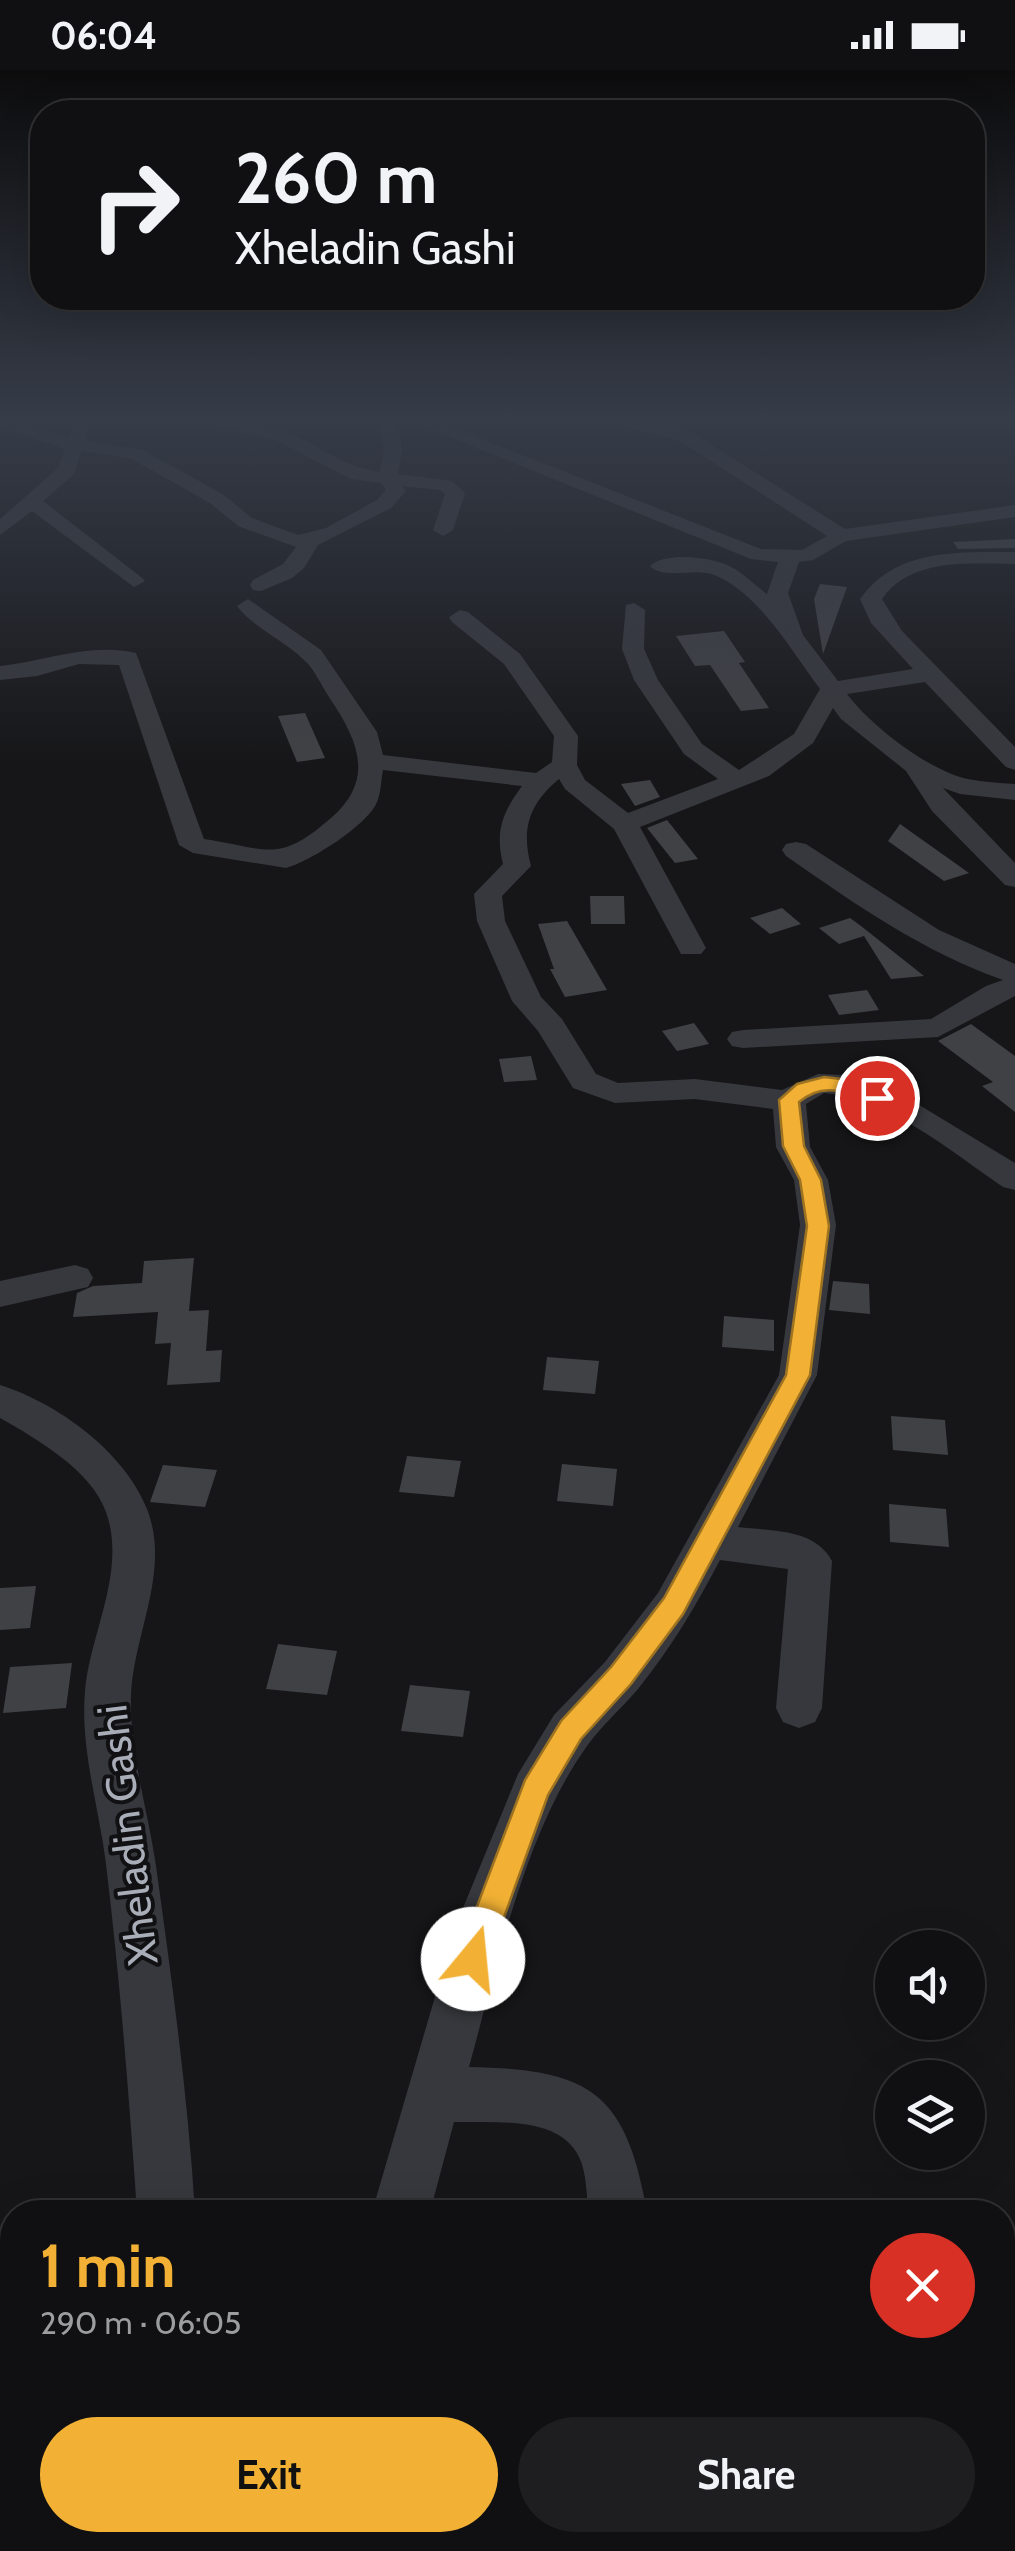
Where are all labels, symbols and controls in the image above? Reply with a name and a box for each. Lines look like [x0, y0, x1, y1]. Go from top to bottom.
text: 06:04 [50, 12, 157, 59]
text: 260 m [235, 135, 437, 221]
icon: right [70, 140, 200, 270]
text: Xheladin Gashi [235, 221, 516, 275]
pin [835, 1056, 920, 1141]
icon: arrive [850, 1071, 905, 1126]
street label: Xheladin Gashi [85, 1702, 169, 1968]
position arrow [421, 1907, 525, 2011]
map controls [875, 1930, 985, 2170]
button: sound [875, 1930, 985, 2040]
button: layers [875, 2060, 985, 2170]
text: 1 min [40, 2229, 175, 2302]
button: close [870, 2233, 975, 2338]
text: 290 m · 06:05 [40, 2303, 241, 2342]
button: Exit [40, 2417, 498, 2532]
button: Share [518, 2417, 975, 2532]

